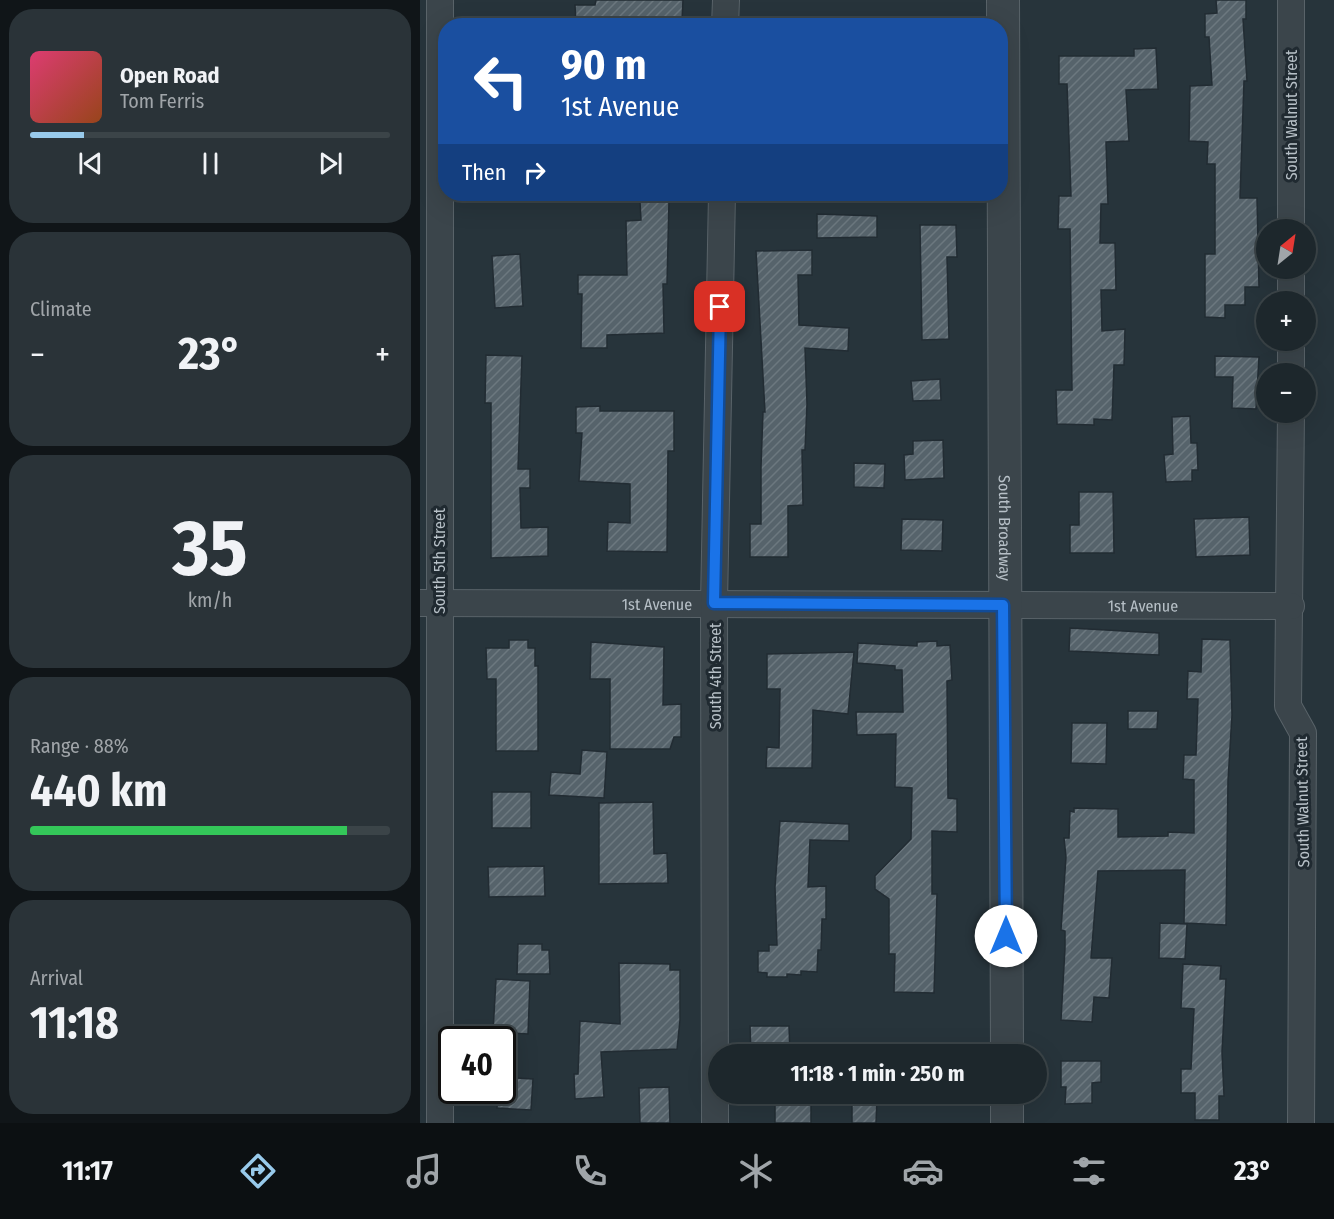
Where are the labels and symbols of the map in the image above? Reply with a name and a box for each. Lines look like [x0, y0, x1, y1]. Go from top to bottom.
street label: South Walnut Street [1282, 49, 1301, 180]
north arrow [1256, 219, 1316, 279]
pin [694, 281, 745, 332]
street label: South Broadway [995, 475, 1014, 582]
street label: South 5th Street [430, 507, 449, 614]
street label: 1st Avenue [622, 595, 692, 614]
street label: 1st Avenue [1108, 596, 1178, 616]
street label: South 4th Street [706, 622, 725, 729]
street label: South Walnut Street [1292, 736, 1313, 867]
position arrow [974, 904, 1038, 968]
speed limit sign: 40 [438, 1026, 516, 1104]

